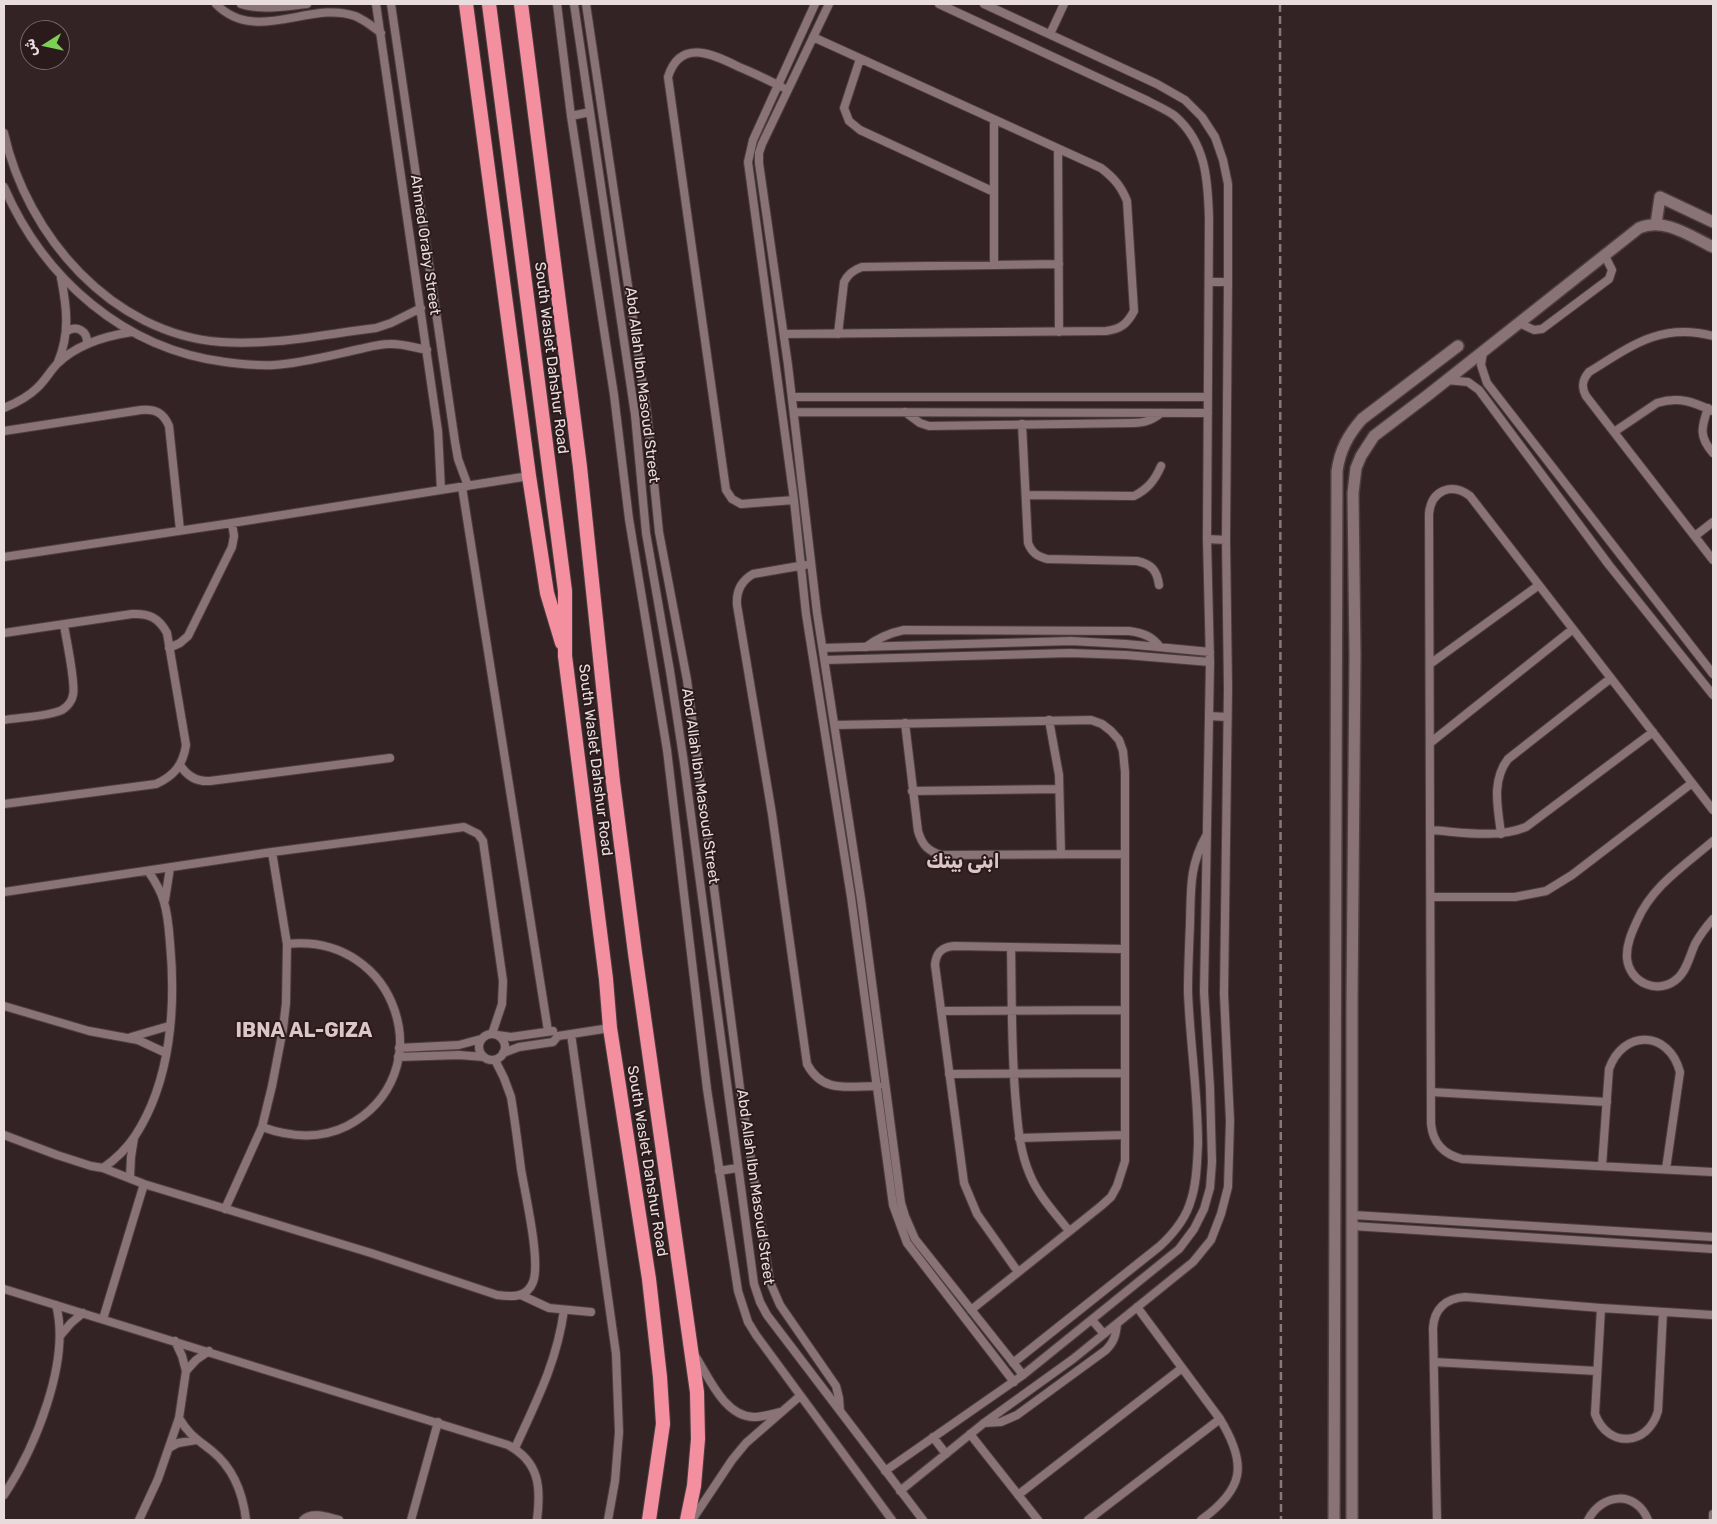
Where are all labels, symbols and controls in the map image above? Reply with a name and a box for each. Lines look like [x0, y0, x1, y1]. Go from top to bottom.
north arrow [20, 20, 70, 70]
text: ش [21, 37, 41, 58]
street label: Ahmed Oraby Street [406, 174, 444, 316]
street label: South Waslet Dahshur Road [530, 261, 572, 455]
street label: Abd Allah Ibn Masoud Street [621, 286, 663, 484]
street label: South Waslet Dahshur Road [574, 663, 616, 857]
street label: Abd Allah Ibn Masoud Street [677, 687, 723, 885]
district label: ابنى بيتك [926, 850, 1000, 874]
district label: IBNA AL-GIZA [228, 1019, 380, 1043]
street label: South Waslet Dahshur Road [623, 1064, 671, 1258]
street label: Abd Allah Ibn Masoud Street [732, 1088, 778, 1286]

